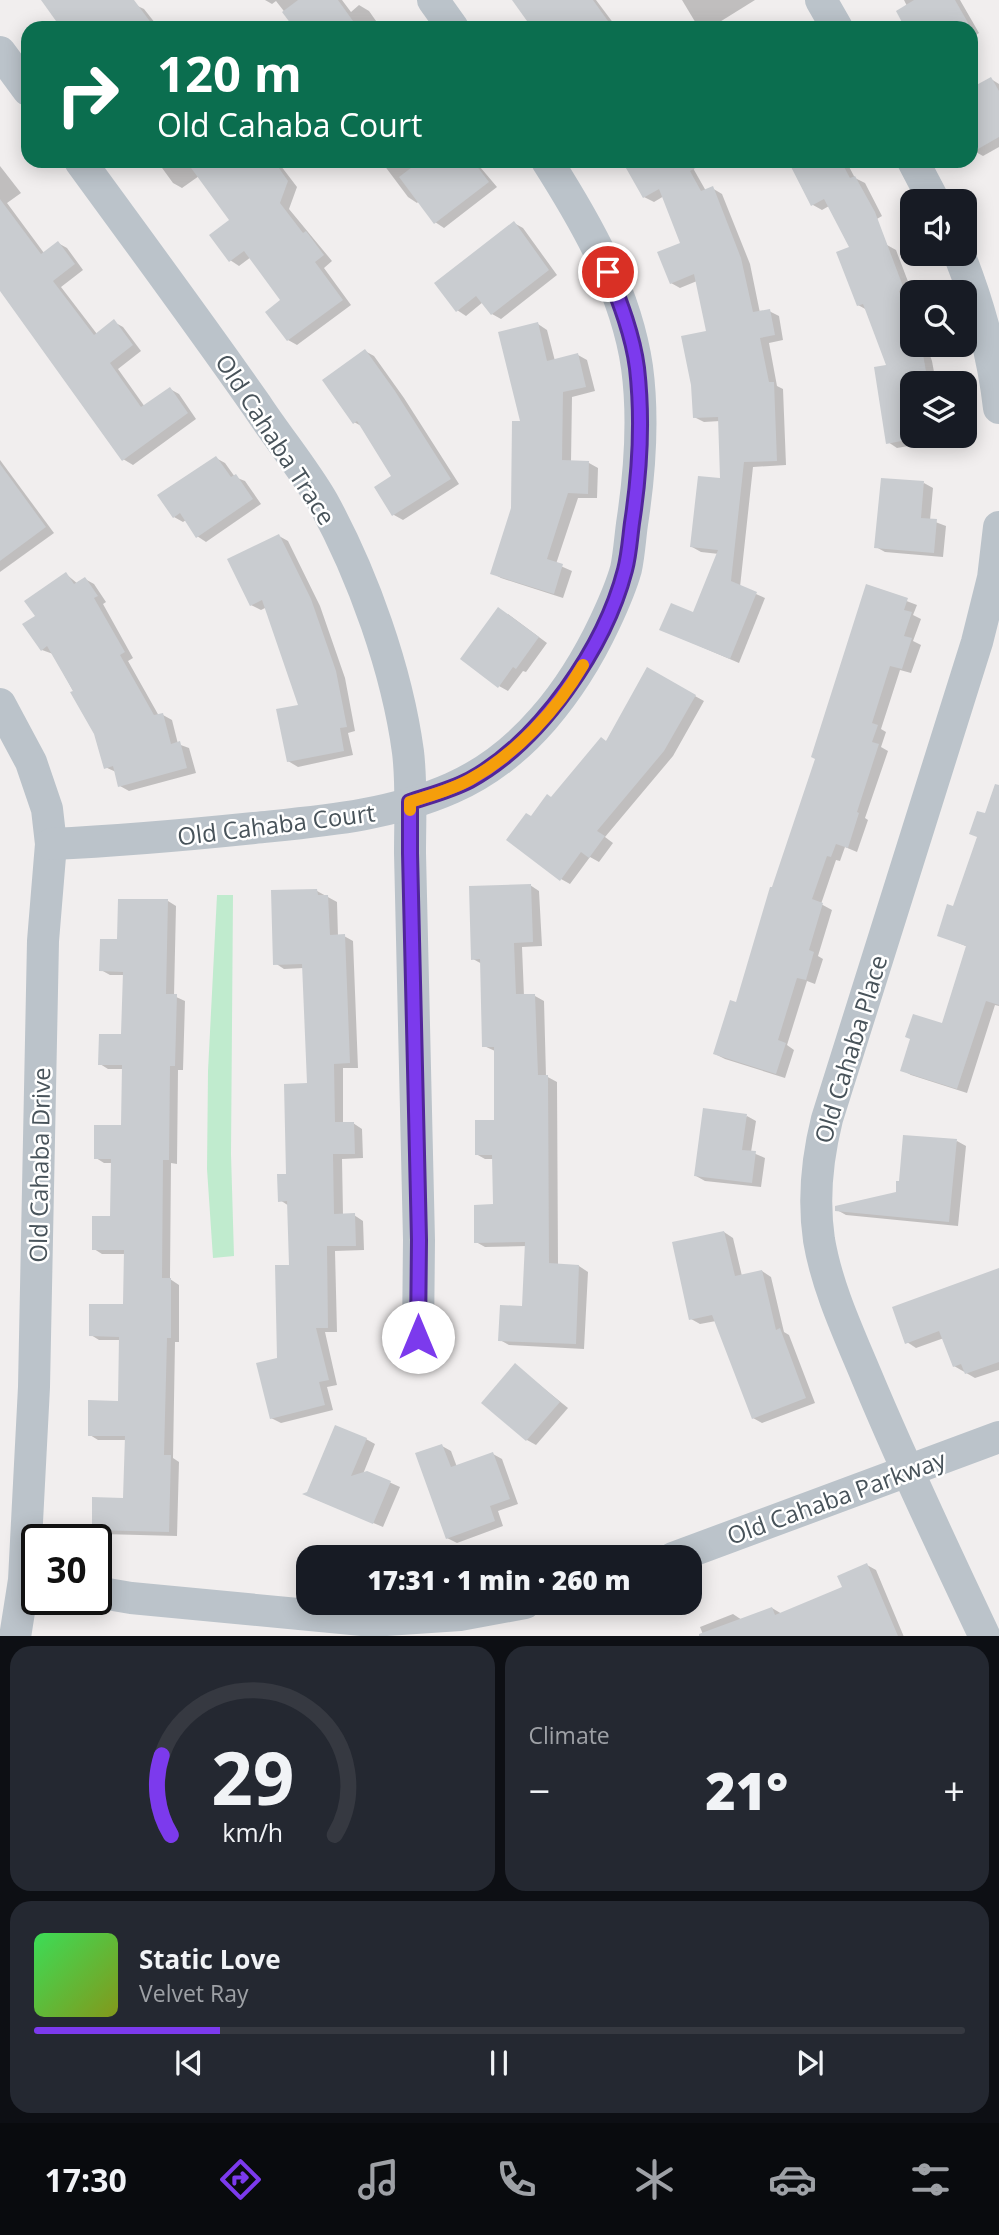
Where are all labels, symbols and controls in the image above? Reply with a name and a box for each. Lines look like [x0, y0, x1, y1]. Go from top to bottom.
text: 120 m [157, 40, 302, 106]
icon: right [42, 49, 133, 140]
text: Old Cahaba Court [157, 103, 422, 146]
map controls [900, 189, 977, 448]
button: sound [900, 189, 977, 266]
pin [578, 242, 638, 302]
icon: arrive [589, 253, 627, 291]
button: search [900, 280, 977, 357]
street label: Old Cahaba Trace [208, 347, 344, 531]
button: layers [900, 371, 977, 448]
street label: Old Cahaba Court [175, 795, 377, 853]
street label: Old Cahaba Place [806, 951, 894, 1147]
street label: Old Cahaba Drive [21, 1067, 57, 1263]
position arrow [381, 1300, 455, 1374]
street label: Old Cahaba Parkway [722, 1442, 951, 1552]
speed limit sign: 30 [21, 1524, 112, 1615]
text: 17:31 · 1 min · 260 m [368, 1562, 630, 1598]
text: Climate [529, 1719, 610, 1751]
text: 29 [211, 1727, 294, 1826]
text: 21° [705, 1754, 788, 1825]
text: − [529, 1764, 550, 1816]
text: + [943, 1764, 965, 1816]
text: km/h [222, 1814, 283, 1848]
text: Static Love [139, 1941, 281, 1977]
text: Velvet Ray [139, 1977, 249, 2009]
icon: previous [170, 2044, 208, 2082]
icon: pause [480, 2044, 518, 2082]
icon: next [791, 2044, 829, 2082]
icon: directions [216, 2155, 265, 2204]
icon: music [354, 2155, 403, 2204]
icon: phone [492, 2155, 541, 2204]
icon: climate [630, 2155, 679, 2204]
icon: car [768, 2155, 817, 2204]
icon: filters [906, 2155, 955, 2204]
text: 17:30 [44, 2158, 127, 2201]

